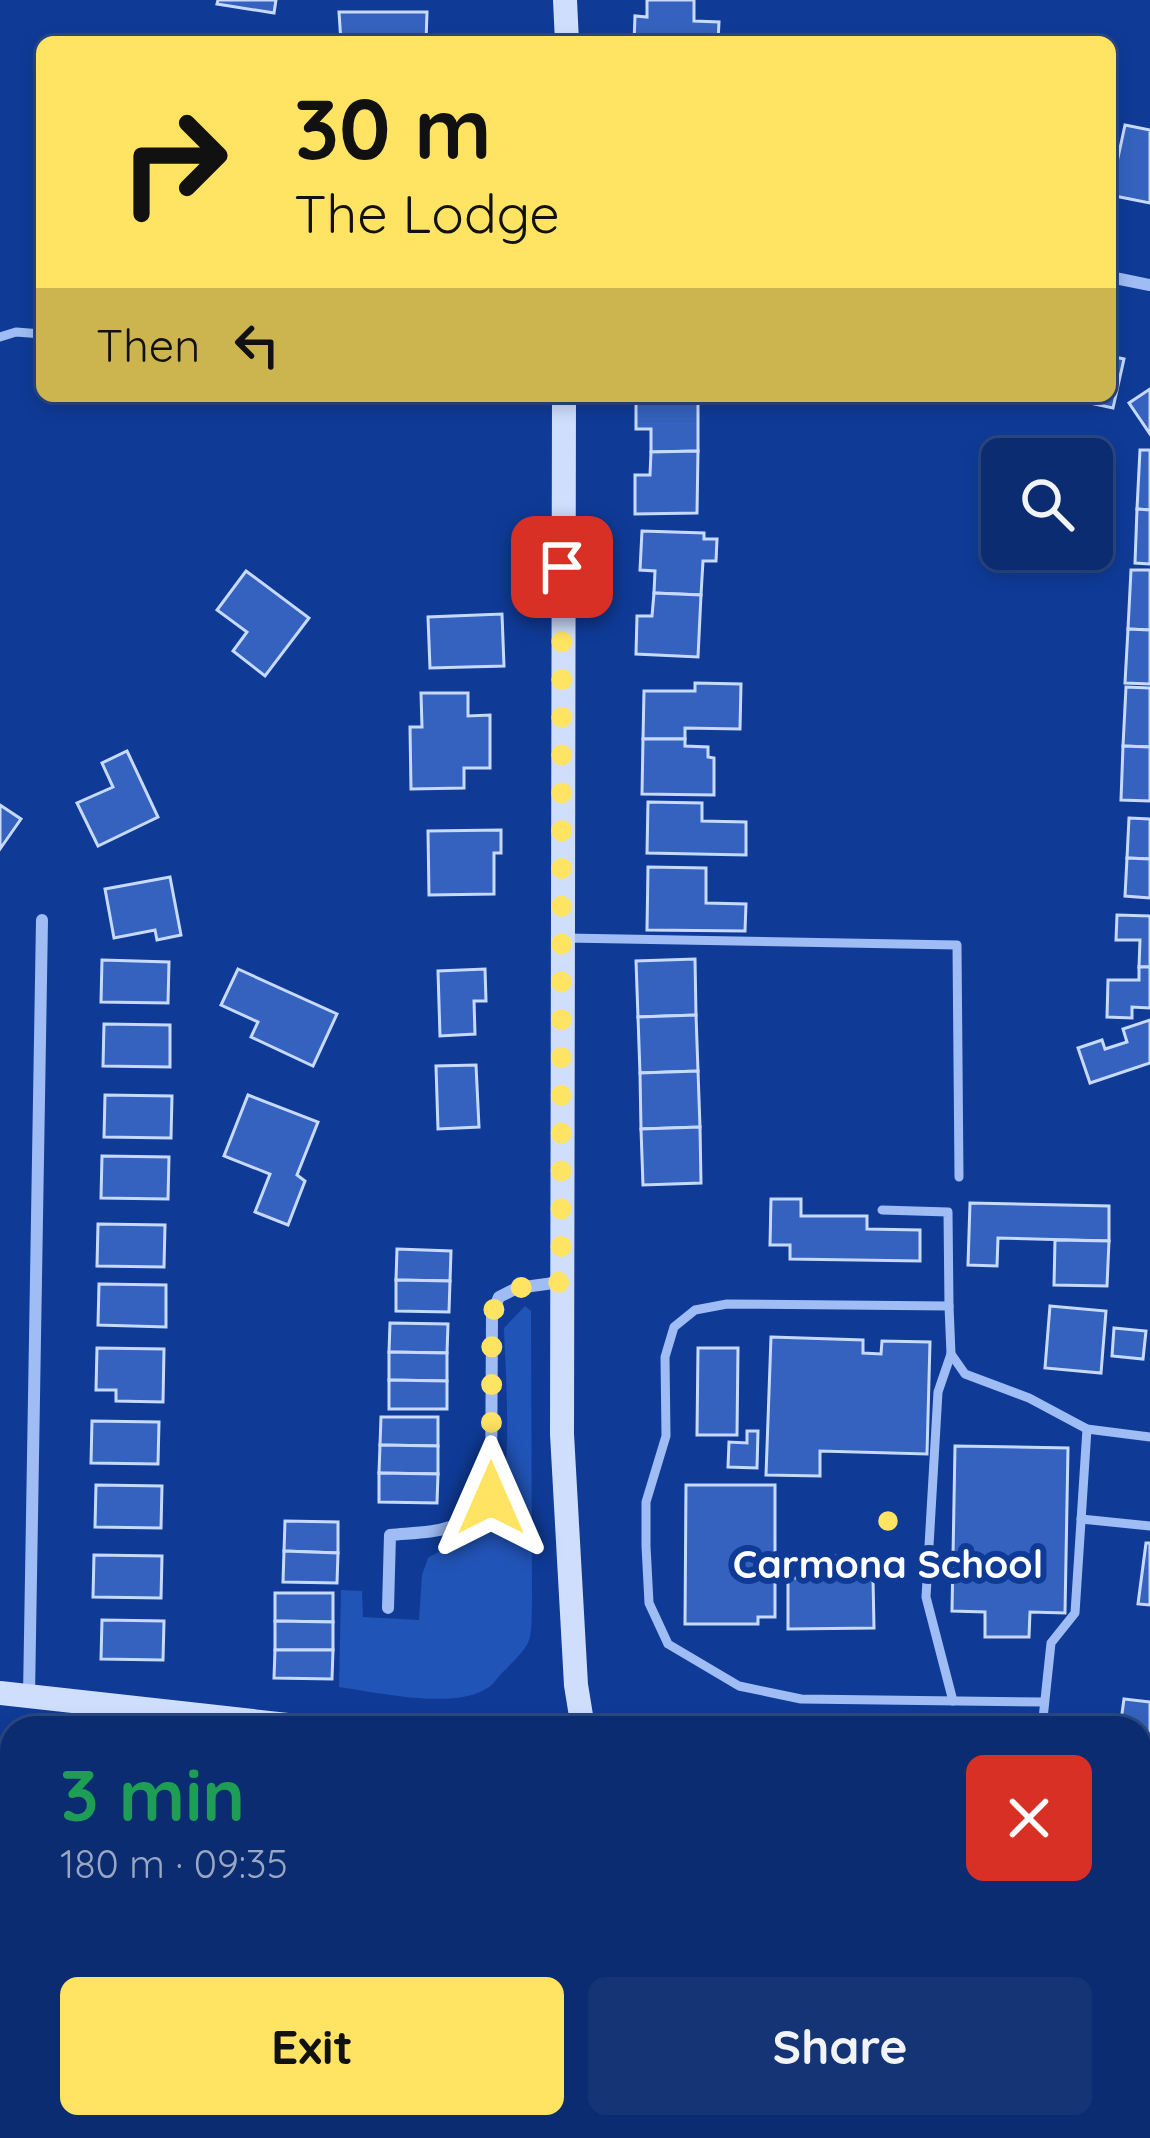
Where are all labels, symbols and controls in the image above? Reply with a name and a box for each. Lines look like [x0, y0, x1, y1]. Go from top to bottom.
text: 30 m [294, 75, 492, 180]
icon: right [96, 84, 252, 240]
text: The Lodge [294, 179, 560, 247]
icon: left [224, 312, 290, 378]
text: Then [96, 317, 200, 373]
map controls [981, 438, 1113, 570]
button: search [981, 438, 1113, 570]
pin [511, 516, 613, 618]
icon: arrive [529, 534, 595, 600]
position arrow [428, 1435, 554, 1561]
marker: Carmona School [875, 1508, 901, 1534]
place label: Carmona School [733, 1539, 1043, 1588]
text: 3 min [60, 1749, 245, 1839]
button: close [966, 1755, 1092, 1881]
text: 180 m · 09:35 [60, 1839, 288, 1888]
button: Exit [60, 1977, 564, 2115]
button: Share [588, 1977, 1092, 2115]

